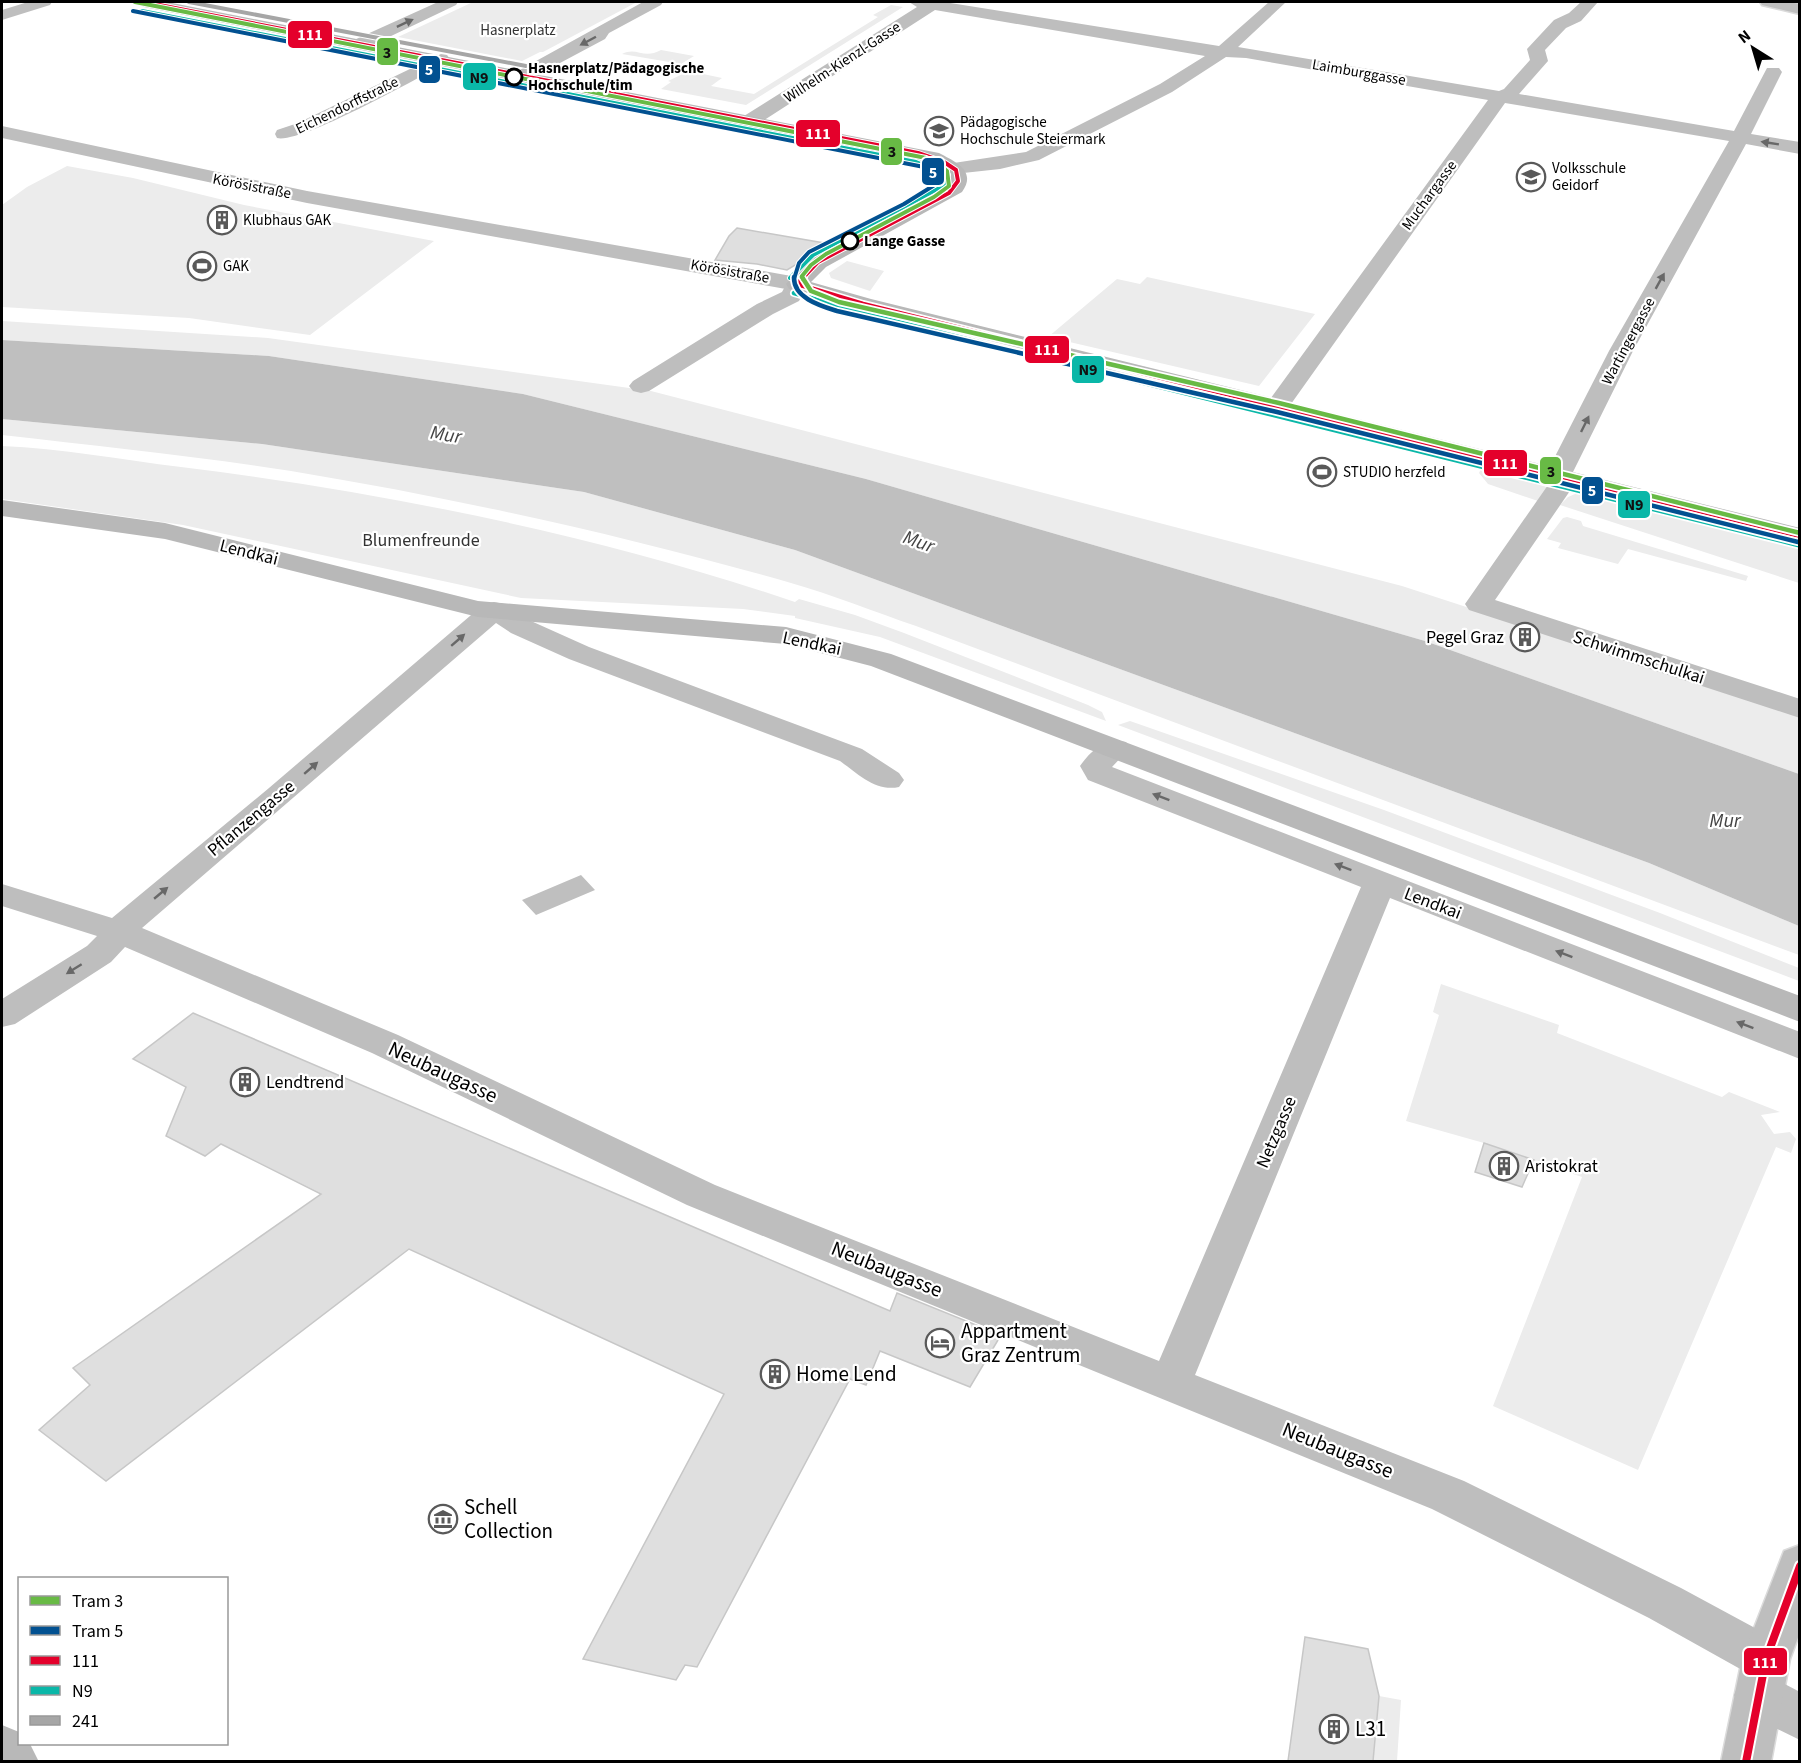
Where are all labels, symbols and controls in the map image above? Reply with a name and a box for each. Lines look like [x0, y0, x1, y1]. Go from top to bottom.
street label: Wilhelm-Kienzl-Gasse [780, 17, 905, 108]
one-way arrow [396, 18, 413, 27]
north arrow [1723, 18, 1783, 78]
line badge: 111 [287, 20, 333, 49]
park label: Hasnerplatz [480, 20, 556, 41]
text: 111 [297, 24, 323, 46]
text: N [1734, 25, 1755, 49]
one-way arrow [579, 36, 596, 46]
line badge: 3 [376, 37, 399, 66]
text: 3 [383, 42, 391, 64]
street label: Laimburggasse [1310, 54, 1407, 91]
line badge: 5 [418, 55, 441, 84]
place label: Hasnerplatz/Pädagogische Hochschule/tim [528, 58, 705, 96]
text: 5 [425, 59, 433, 81]
line badge: N9 [462, 62, 497, 91]
text: N9 [469, 67, 489, 89]
marker: Hasnerplatz/Pädagogische Hochschule/tim [505, 68, 523, 86]
street label: Eichendorffstraße [292, 71, 402, 139]
place label: Pädagogische Hochschule Steiermark [960, 112, 1106, 150]
school or university icon: Pädagogische Hochschule Steiermark [923, 115, 955, 147]
line badge: 111 [795, 119, 841, 148]
text: 111 [805, 123, 831, 145]
line badge: 3 [880, 137, 903, 166]
one-way arrow [1760, 138, 1779, 147]
text: 3 [888, 141, 896, 163]
street label: Muchargasse [1397, 156, 1462, 234]
line badge: 5 [921, 157, 945, 186]
place label: Volksschule Geidorf [1552, 158, 1626, 196]
school or university icon: Volksschule Geidorf [1515, 161, 1547, 193]
text: 5 [929, 162, 937, 184]
street label: Körösistraße [211, 169, 293, 204]
building icon: Klubhaus GAK [206, 204, 238, 236]
place label: Klubhaus GAK [243, 210, 331, 231]
place label: Lange Gasse [864, 231, 946, 252]
marker: Lange Gasse [841, 232, 859, 250]
sports icon: GAK [186, 250, 218, 282]
street label: Körösistraße [689, 254, 771, 289]
place label: GAK [223, 256, 249, 277]
one-way arrow [1655, 272, 1665, 289]
street label: Wartingergasse [1597, 294, 1660, 389]
line badge: 111 [1024, 335, 1070, 364]
text: 111 [1034, 339, 1060, 361]
line badge: N9 [1071, 355, 1105, 384]
text: N9 [1078, 359, 1098, 381]
one-way arrow [1580, 415, 1589, 432]
water label: Mur [428, 419, 465, 451]
line badge: 111 [1483, 449, 1528, 477]
text: 111 [1492, 453, 1518, 475]
sports icon: STUDIO herzfeld [1306, 456, 1338, 488]
line badge: 3 [1539, 456, 1562, 485]
text: 3 [1547, 461, 1555, 483]
place label: STUDIO herzfeld [1343, 462, 1446, 483]
line badge: 5 [1581, 476, 1604, 505]
text: 5 [1588, 480, 1596, 502]
line badge: N9 [1617, 490, 1651, 519]
text: N9 [1624, 494, 1644, 516]
water label: Mur [899, 523, 939, 561]
park label: Blumenfreunde [362, 528, 480, 553]
street label: Lendkai [217, 533, 281, 572]
building icon: Pegel Graz [1509, 621, 1541, 653]
street label: Schwimmschulkai [1570, 624, 1708, 691]
street label: Lendkai [780, 625, 844, 662]
place label: Pegel Graz [1426, 625, 1504, 650]
one-way arrow [450, 634, 466, 647]
one-way arrow [303, 762, 318, 775]
street label: Pflanzengasse [202, 774, 300, 862]
one-way arrow [1152, 792, 1170, 802]
water label: Mur [1709, 807, 1742, 835]
one-way arrow [1334, 862, 1352, 872]
street label: Lendkai [1401, 881, 1465, 926]
one-way arrow [153, 887, 168, 900]
one-way arrow [1554, 949, 1572, 959]
one-way arrow [66, 964, 82, 975]
one-way arrow [1736, 1020, 1754, 1029]
street label: Neubaugasse [383, 1034, 503, 1110]
building icon: Lendtrend [229, 1066, 261, 1098]
place label: Lendtrend [266, 1070, 344, 1095]
street label: Netzgasse [1250, 1092, 1303, 1172]
building icon: Aristokrat [1488, 1150, 1520, 1182]
place label: Aristokrat [1525, 1154, 1598, 1179]
street label: Neubaugasse [827, 1233, 947, 1305]
place label: Appartment Graz Zentrum [961, 1316, 1080, 1370]
hotel icon: Appartment Graz Zentrum [924, 1327, 956, 1359]
building icon: Home Lend [759, 1358, 791, 1390]
place label: Home Lend [796, 1359, 897, 1389]
street label: Neubaugasse [1278, 1414, 1398, 1486]
place label: Schell Collection [464, 1492, 553, 1546]
museum icon: Schell Collection [427, 1503, 459, 1535]
legend [18, 1577, 228, 1745]
text: Tram 3 [72, 1589, 123, 1614]
text: Tram 5 [72, 1619, 123, 1644]
line badge: 111 [1743, 1647, 1788, 1676]
text: 111 [72, 1649, 99, 1674]
text: 111 [1752, 1652, 1778, 1674]
text: N9 [72, 1679, 93, 1704]
text: 241 [72, 1709, 99, 1734]
building icon: L31 [1318, 1713, 1350, 1745]
place label: L31 [1355, 1714, 1386, 1744]

